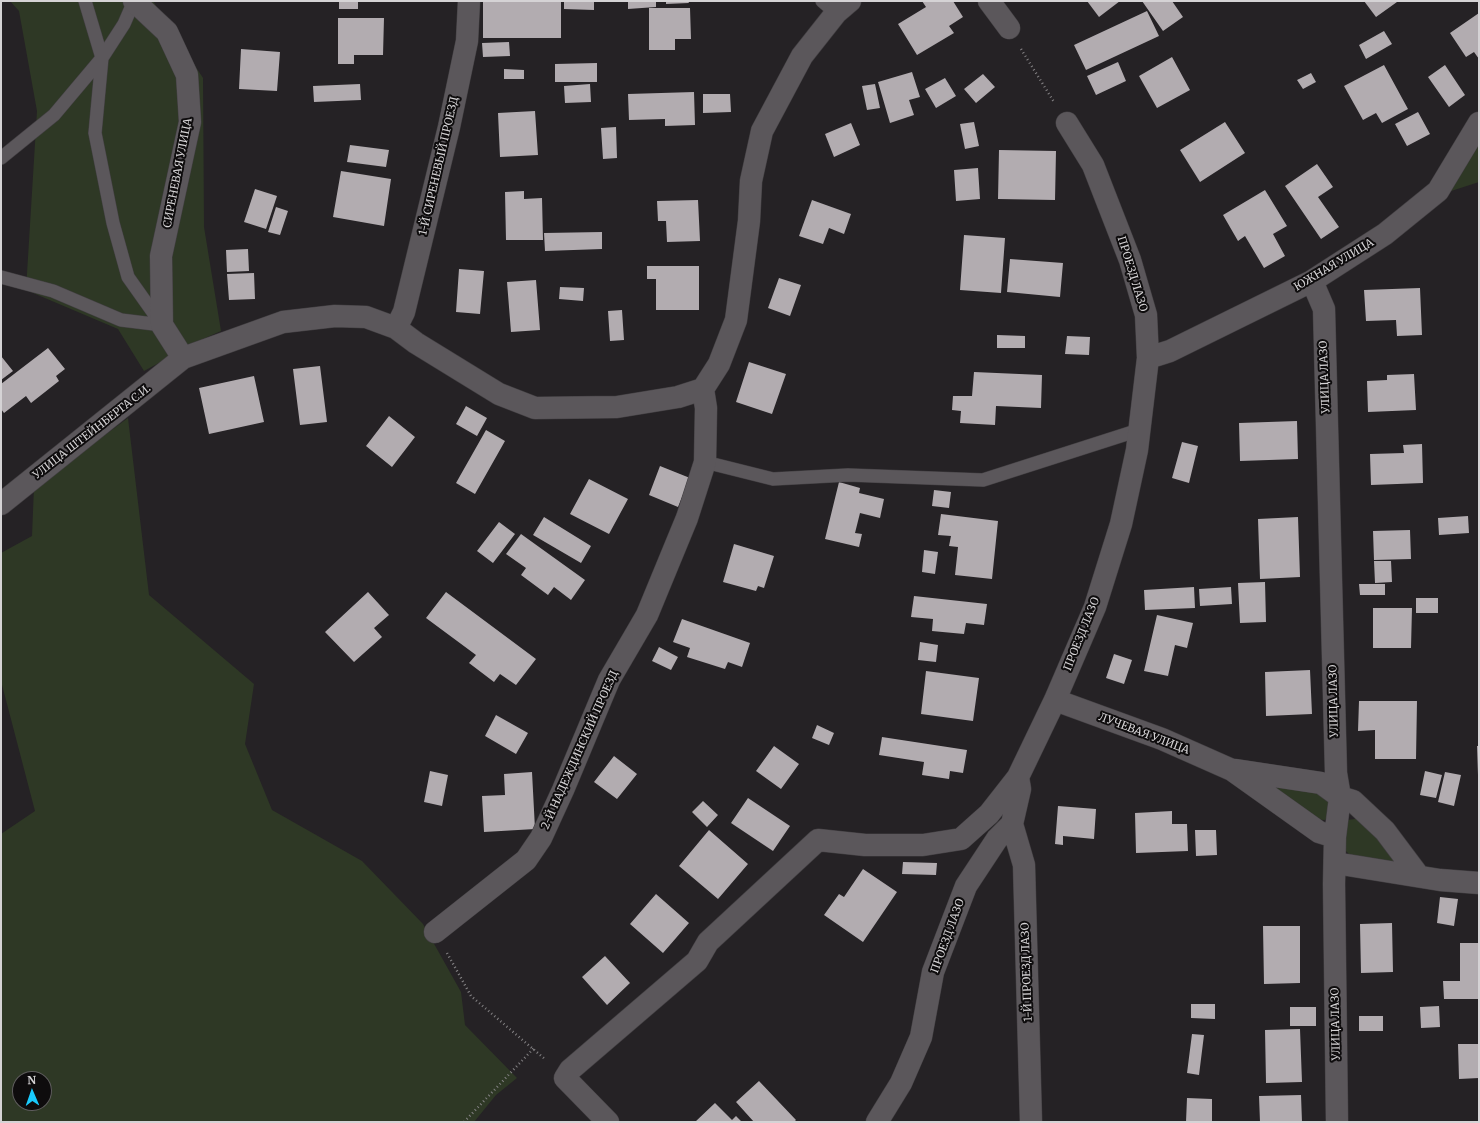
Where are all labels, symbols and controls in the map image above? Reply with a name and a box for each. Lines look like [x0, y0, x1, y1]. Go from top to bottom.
street label: 1-Й СИРЕНЕВЫЙ ПРОЕЗД [417, 95, 461, 237]
street label: СИРЕНЕВАЯ УЛИЦА [161, 117, 195, 229]
street label: ПРОЕЗД ЛАЗО [1114, 235, 1150, 313]
street label: ЮЖНАЯ УЛИЦА [1292, 236, 1376, 294]
street label: УЛИЦА ЛАЗО [1317, 340, 1333, 414]
street label: УЛИЦА ШТЕЙНБЕРГА С.И. [31, 382, 153, 482]
street label: ПРОЕЗД ЛАЗО [1061, 595, 1103, 673]
street label: УЛИЦА ЛАЗО [1327, 664, 1341, 738]
street label: 2-Й НАДЕЖДИНСКИЙ ПРОЕЗД [539, 669, 621, 831]
street label: ЛУЧЕВАЯ УЛИЦА [1097, 711, 1191, 757]
street label: ПРОЕЗД ЛАЗО [928, 897, 968, 975]
street label: 1-Й ПРОЕЗД ЛАЗО [1019, 922, 1035, 1022]
street label: УЛИЦА ЛАЗО [1329, 987, 1343, 1061]
north arrow [12, 1071, 52, 1111]
text: N [27, 1073, 36, 1087]

